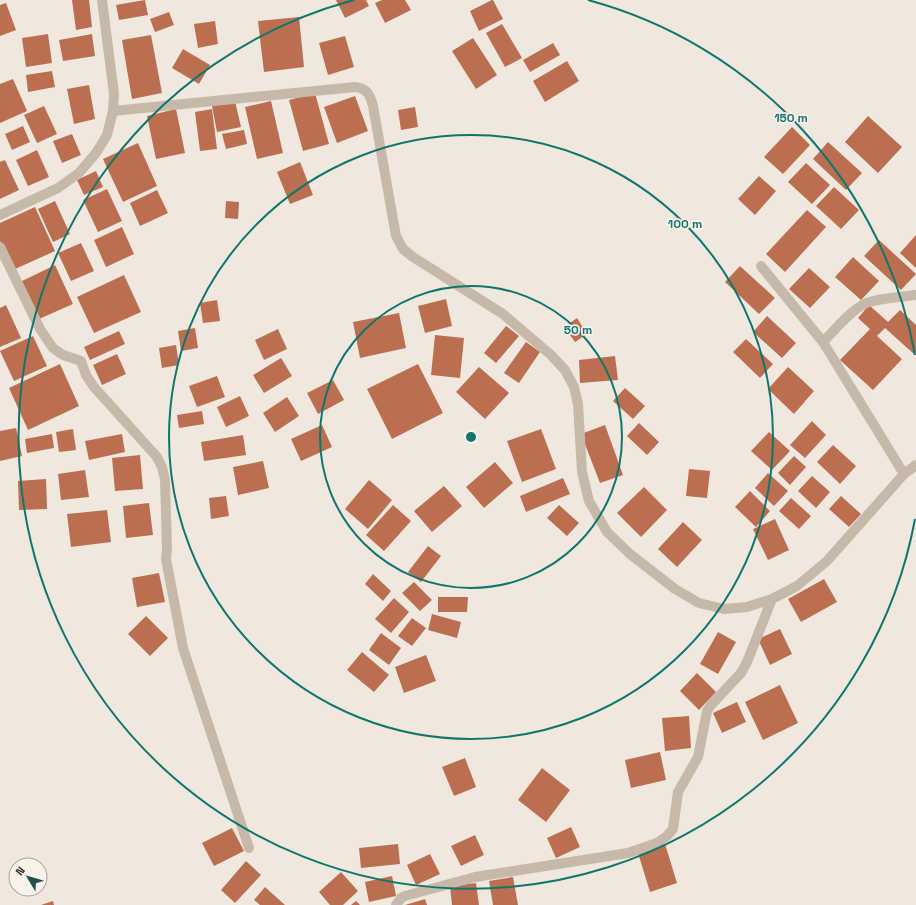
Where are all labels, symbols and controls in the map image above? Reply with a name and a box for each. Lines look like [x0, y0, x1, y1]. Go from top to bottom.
text: 150 m [774, 110, 808, 126]
text: 100 m [668, 216, 702, 232]
text: 50 m [564, 322, 592, 338]
centre of rings [464, 430, 478, 444]
north arrow [8, 857, 48, 897]
text: N [12, 864, 28, 878]

